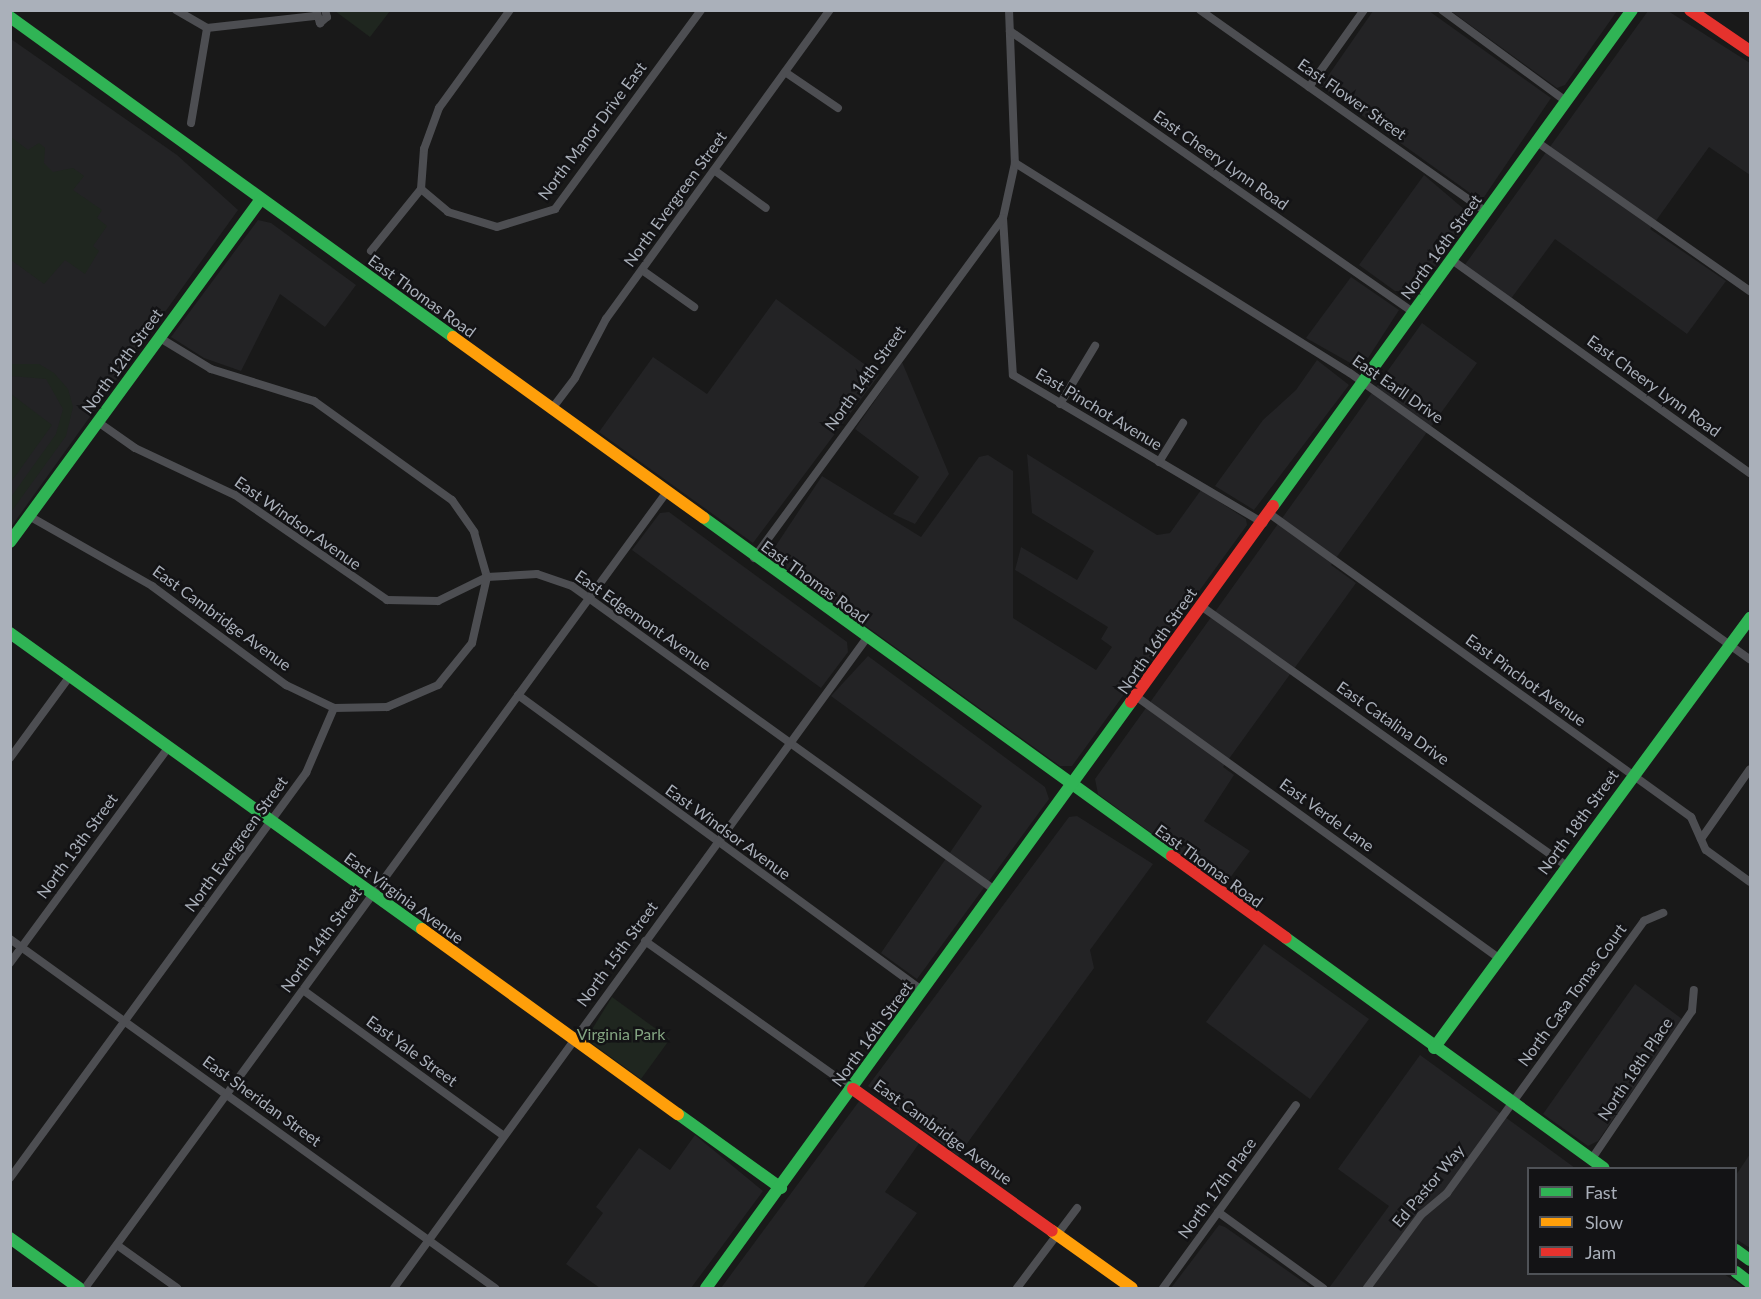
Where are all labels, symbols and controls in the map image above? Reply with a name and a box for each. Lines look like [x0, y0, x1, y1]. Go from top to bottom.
street label: East Flower Street [1294, 54, 1410, 144]
street label: North Manor Drive East [534, 58, 650, 204]
street label: East Cheery Lynn Road [1150, 106, 1292, 214]
street label: North Evergreen Street [619, 128, 731, 270]
street label: North 16th Street [1396, 191, 1486, 303]
street label: East Thomas Road [364, 250, 480, 342]
street label: North 12th Street [77, 305, 167, 417]
street label: North 14th Street [820, 322, 910, 434]
street label: East Cheery Lynn Road [1583, 331, 1725, 441]
street label: East Earll Drive [1349, 351, 1447, 427]
street label: East Pinchot Avenue [1032, 364, 1166, 454]
street label: East Windsor Avenue [231, 472, 365, 574]
street label: East Thomas Road [757, 536, 873, 628]
street label: East Cambridge Avenue [149, 561, 295, 675]
street label: East Edgemont Avenue [571, 566, 715, 674]
street label: North 16th Street [1113, 584, 1201, 698]
street label: East Pinchot Avenue [1462, 630, 1590, 730]
street label: East Catalina Drive [1333, 677, 1453, 769]
street label: North 18th Street [1533, 766, 1623, 878]
street label: North Evergreen Street [180, 773, 292, 915]
street label: East Verde Lane [1276, 774, 1378, 856]
street label: East Windsor Avenue [661, 780, 795, 884]
street label: North 13th Street [32, 790, 122, 902]
street label: East Thomas Road [1151, 820, 1267, 912]
street label: East Virginia Avenue [340, 848, 468, 948]
street label: North 14th Street [276, 884, 366, 996]
street label: North 15th Street [572, 898, 662, 1010]
street label: North Casa Tomas Court [1514, 920, 1630, 1070]
street label: North 16th Street [827, 978, 917, 1090]
street label: East Yale Street [362, 1011, 462, 1091]
street label: North 18th Place [1593, 1014, 1677, 1124]
park label: Virginia Park [577, 1024, 665, 1044]
street label: East Sheridan Street [199, 1052, 325, 1150]
street label: East Cambridge Avenue [870, 1075, 1016, 1189]
street label: North 17th Place [1174, 1134, 1260, 1242]
street label: Ed Pastor Way [1388, 1141, 1468, 1231]
legend [1527, 1167, 1737, 1275]
text: Fast [1585, 1181, 1617, 1203]
text: Slow [1585, 1211, 1623, 1233]
text: Jam [1585, 1241, 1616, 1263]

